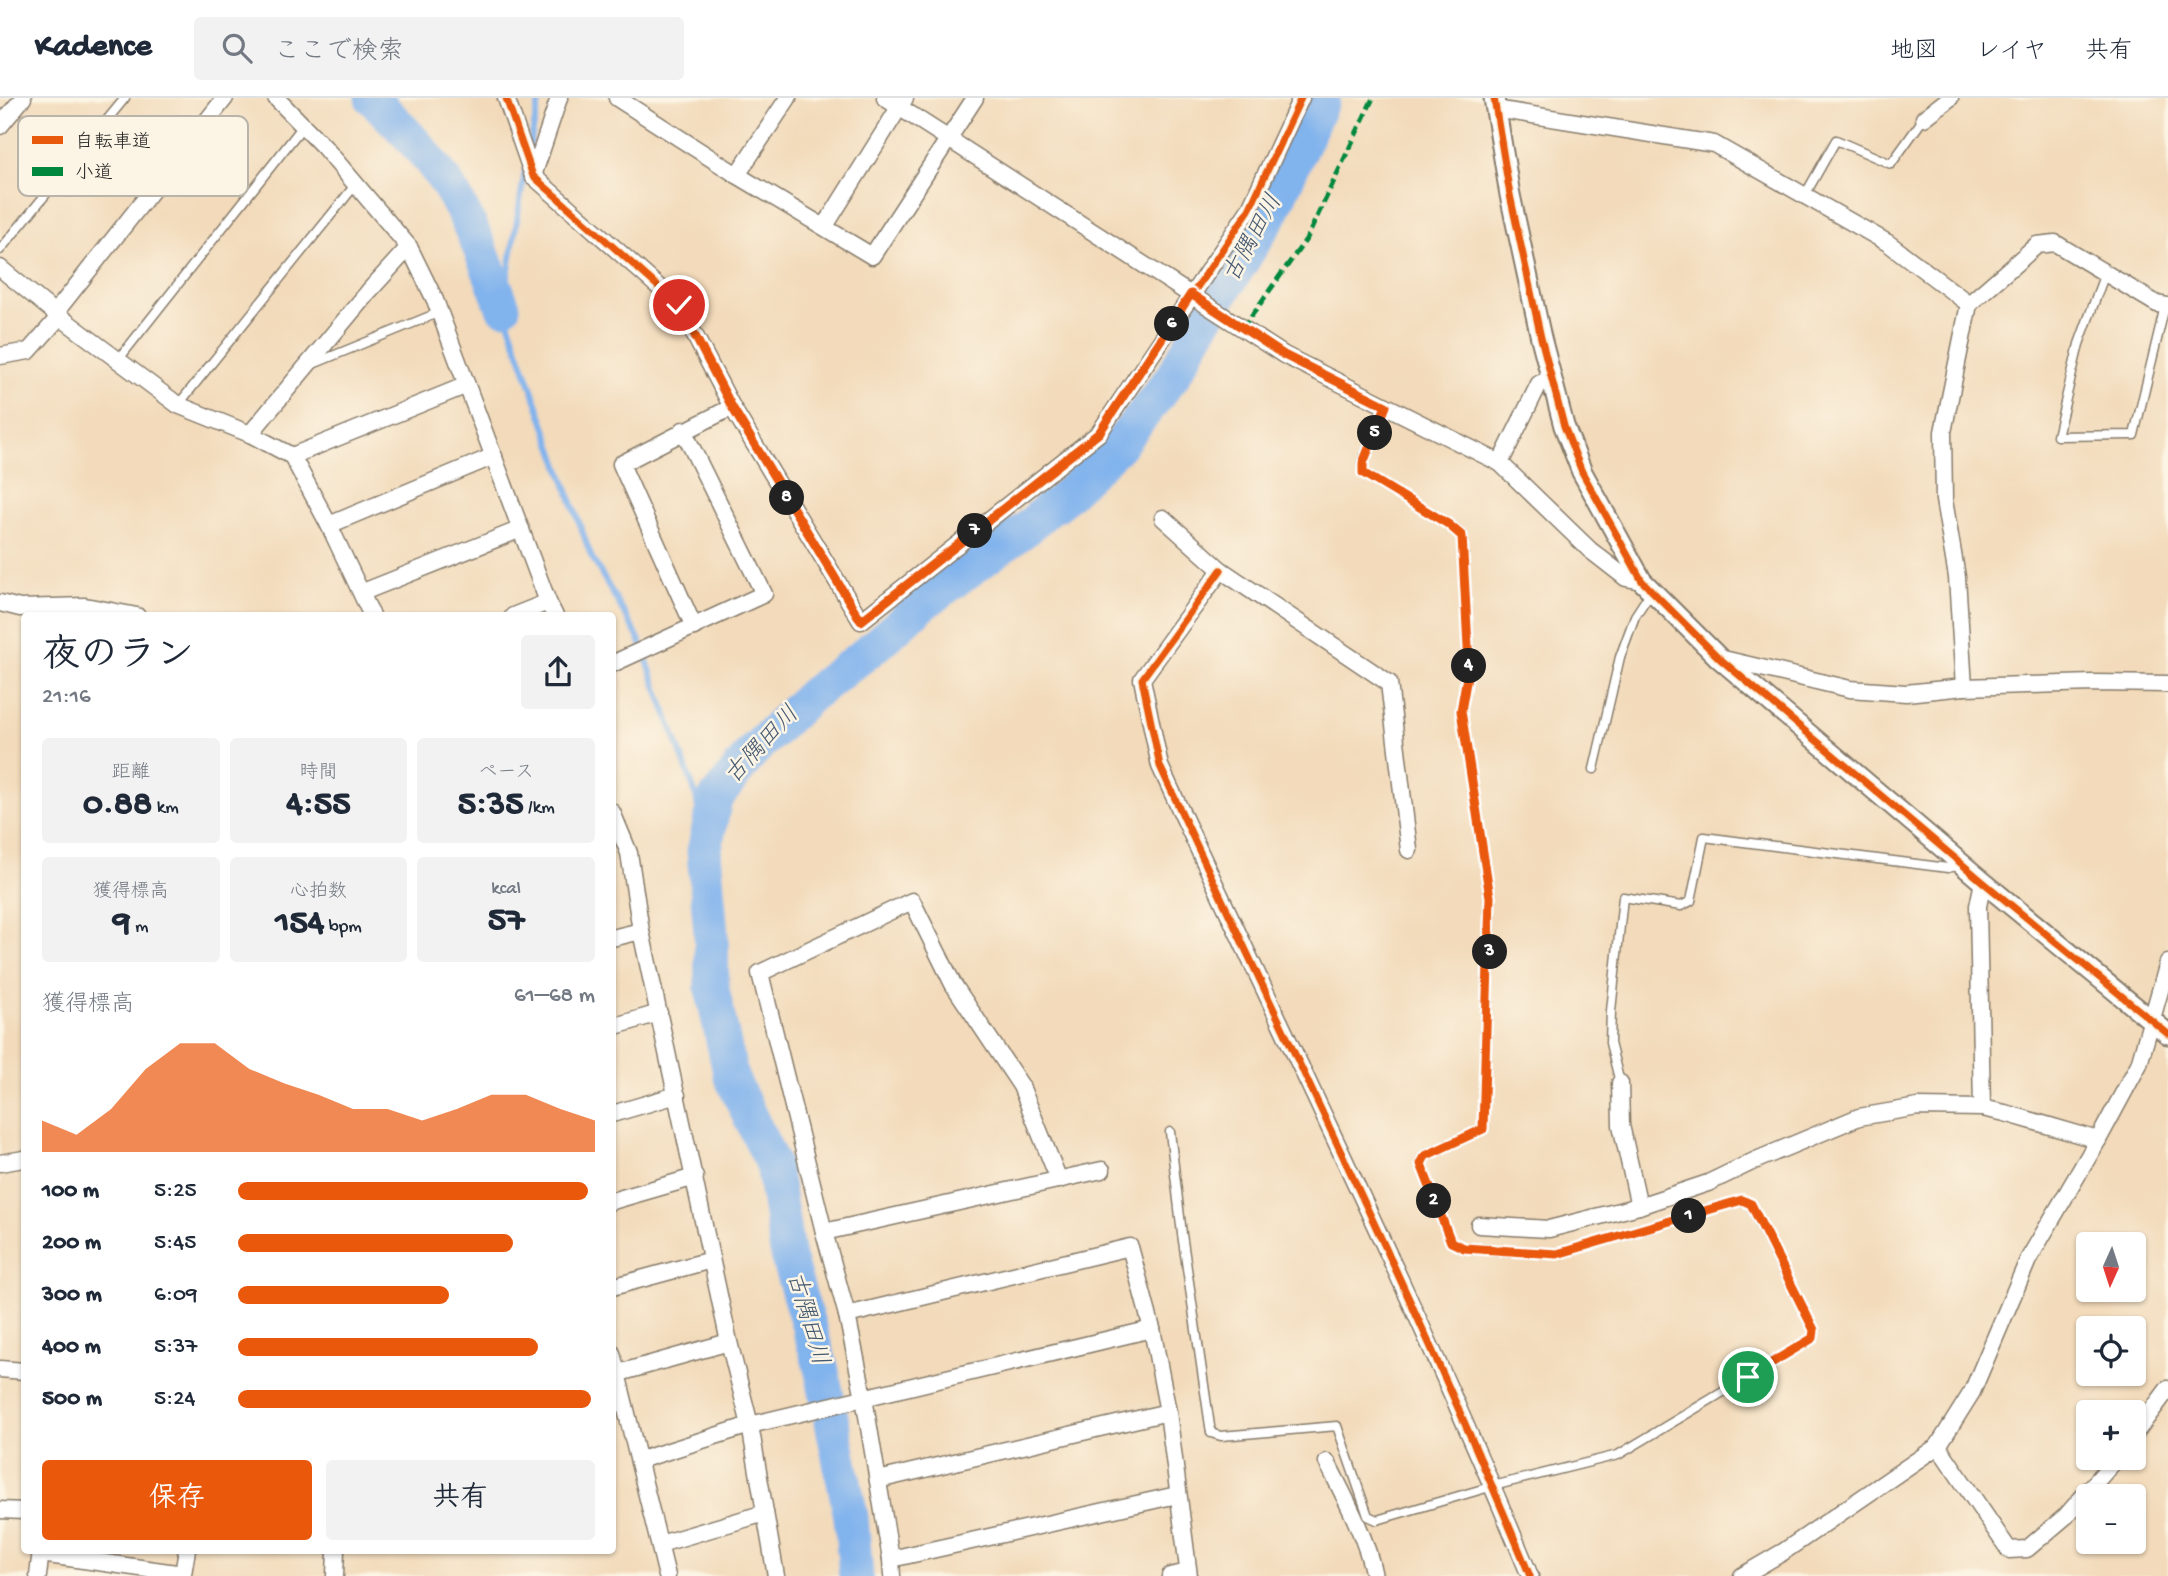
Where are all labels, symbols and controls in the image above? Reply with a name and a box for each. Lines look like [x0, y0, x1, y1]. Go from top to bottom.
search box [194, 17, 684, 80]
text: Kadence [35, 29, 152, 67]
icon: search [218, 29, 256, 67]
text: ここで検索 [274, 38, 404, 69]
text: 地図 [1890, 38, 1938, 67]
text: レイヤ [1976, 38, 2047, 67]
text: 共有 [2085, 38, 2133, 67]
legend [18, 116, 248, 196]
text: 自転車道 [75, 131, 151, 155]
text: 小道 [75, 162, 113, 186]
water label: 古隅田川 [1217, 190, 1290, 288]
pin [649, 275, 709, 335]
icon: check [660, 286, 698, 324]
pin: 6 [1154, 306, 1190, 342]
text: 6 [1167, 312, 1176, 335]
pin: 5 [1358, 416, 1392, 450]
text: 5 [1370, 421, 1380, 444]
pin: 8 [770, 480, 804, 516]
text: 8 [781, 486, 792, 509]
pin: 7 [958, 514, 992, 548]
text: 7 [970, 519, 979, 542]
button: share [521, 635, 595, 709]
text: 夜のラン [42, 636, 194, 680]
pin: 4 [1452, 648, 1486, 684]
text: 4 [1464, 654, 1473, 677]
text: 21:16 [42, 684, 91, 711]
water label: 古隅田川 [719, 700, 806, 791]
text: 距離 [112, 762, 150, 785]
text: 時間 [299, 762, 338, 785]
text: ペース [478, 762, 534, 785]
text: 0.88 [83, 785, 152, 826]
text: 4:55 [286, 785, 351, 826]
text: 5:35 [458, 785, 524, 826]
text: km [152, 797, 179, 820]
text: /km [524, 797, 555, 820]
text: kcal [491, 878, 521, 901]
text: 獲得標高 [93, 881, 169, 904]
text: 心拍数 [290, 881, 347, 904]
text: 57 [488, 901, 524, 942]
text: 9 [113, 904, 131, 945]
text: 154 [275, 904, 324, 945]
text: m [131, 916, 149, 939]
text: bpm [324, 916, 362, 939]
pin: 3 [1472, 934, 1508, 970]
text: 3 [1485, 940, 1494, 963]
text: 61–68 m [514, 983, 595, 1010]
text: 獲得標高 [42, 992, 134, 1019]
text: 100 m [42, 1178, 99, 1205]
text: 5:25 [154, 1178, 197, 1205]
pin: 2 [1416, 1184, 1452, 1218]
text: 2 [1429, 1189, 1438, 1212]
pin: 1 [1672, 1198, 1706, 1234]
text: 1 [1685, 1204, 1692, 1227]
text: 200 m [42, 1230, 101, 1257]
text: 5:45 [154, 1230, 196, 1257]
north arrow [2076, 1232, 2146, 1302]
map controls [2076, 1232, 2146, 1554]
water label: 古隅田川 [779, 1269, 834, 1369]
text: 300 m [42, 1282, 102, 1309]
text: 6:09 [154, 1282, 197, 1309]
button: locate [2076, 1316, 2146, 1386]
text: 400 m [42, 1334, 101, 1361]
text: 5:37 [154, 1334, 197, 1361]
pin [1718, 1347, 1778, 1407]
icon: arrive [1729, 1358, 1767, 1396]
text: 500 m [42, 1386, 102, 1413]
text: 5:24 [154, 1386, 195, 1413]
button: + [2076, 1400, 2146, 1470]
button: 保存 [42, 1460, 312, 1540]
button: 共有 [326, 1460, 595, 1540]
button: − [2076, 1484, 2146, 1554]

